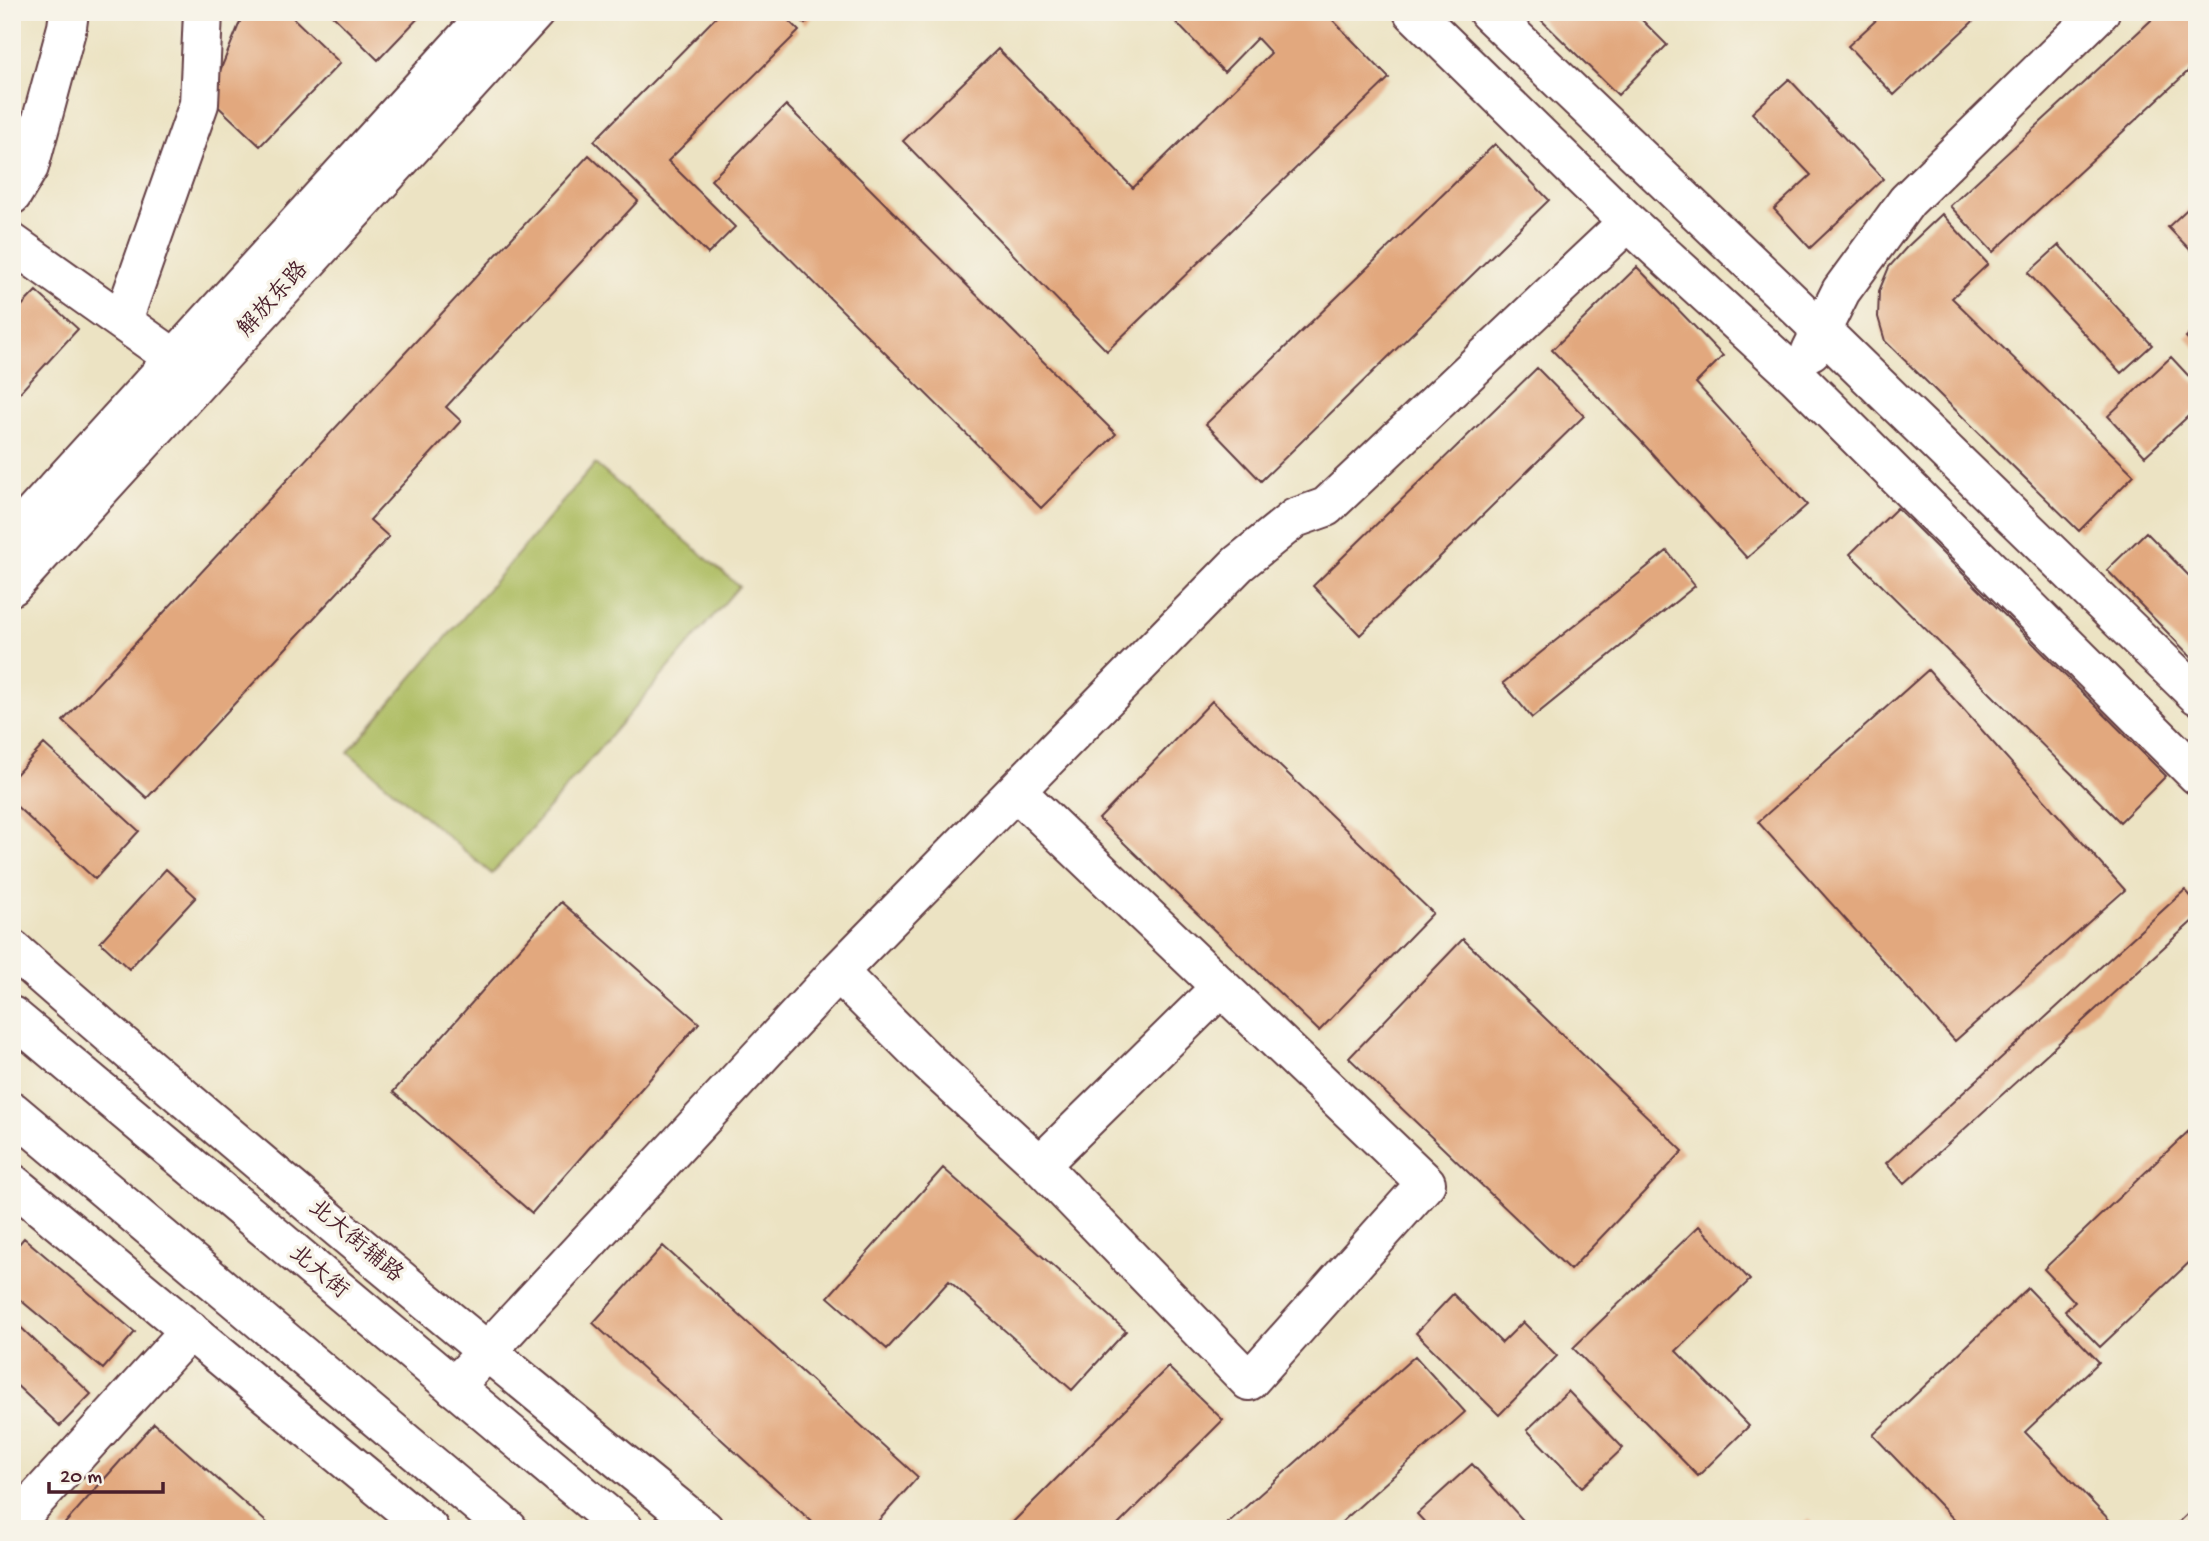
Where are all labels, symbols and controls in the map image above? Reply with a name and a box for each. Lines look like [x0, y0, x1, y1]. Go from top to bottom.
street label: 解放东路 [232, 256, 315, 343]
street label: 北大街辅路 [302, 1194, 408, 1290]
street label: 北大街 [283, 1240, 353, 1306]
scale bar [49, 1450, 163, 1494]
text: 20 m [60, 1466, 102, 1491]

